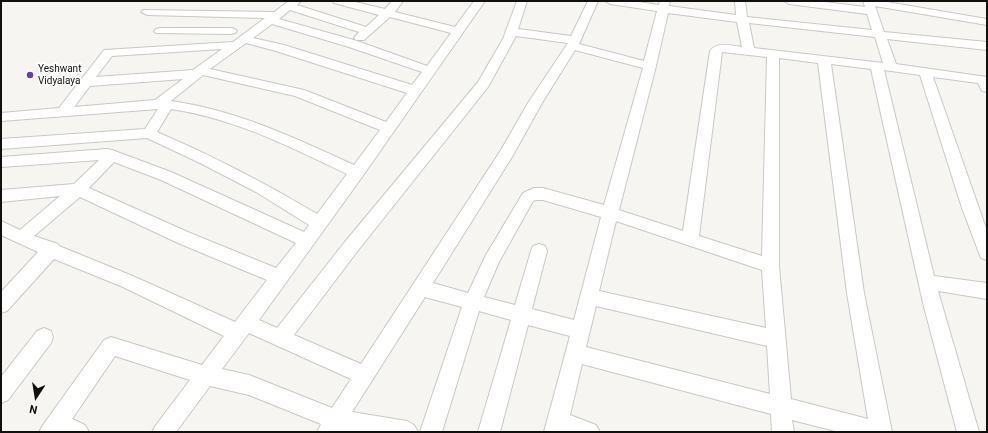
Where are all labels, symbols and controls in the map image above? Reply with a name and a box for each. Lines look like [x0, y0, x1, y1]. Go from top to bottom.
place label: Yeshwant Vidyalaya [38, 63, 81, 86]
marker: Yeshwant Vidyalaya [25, 70, 35, 80]
north arrow [16, 377, 56, 417]
text: N [28, 402, 39, 416]

